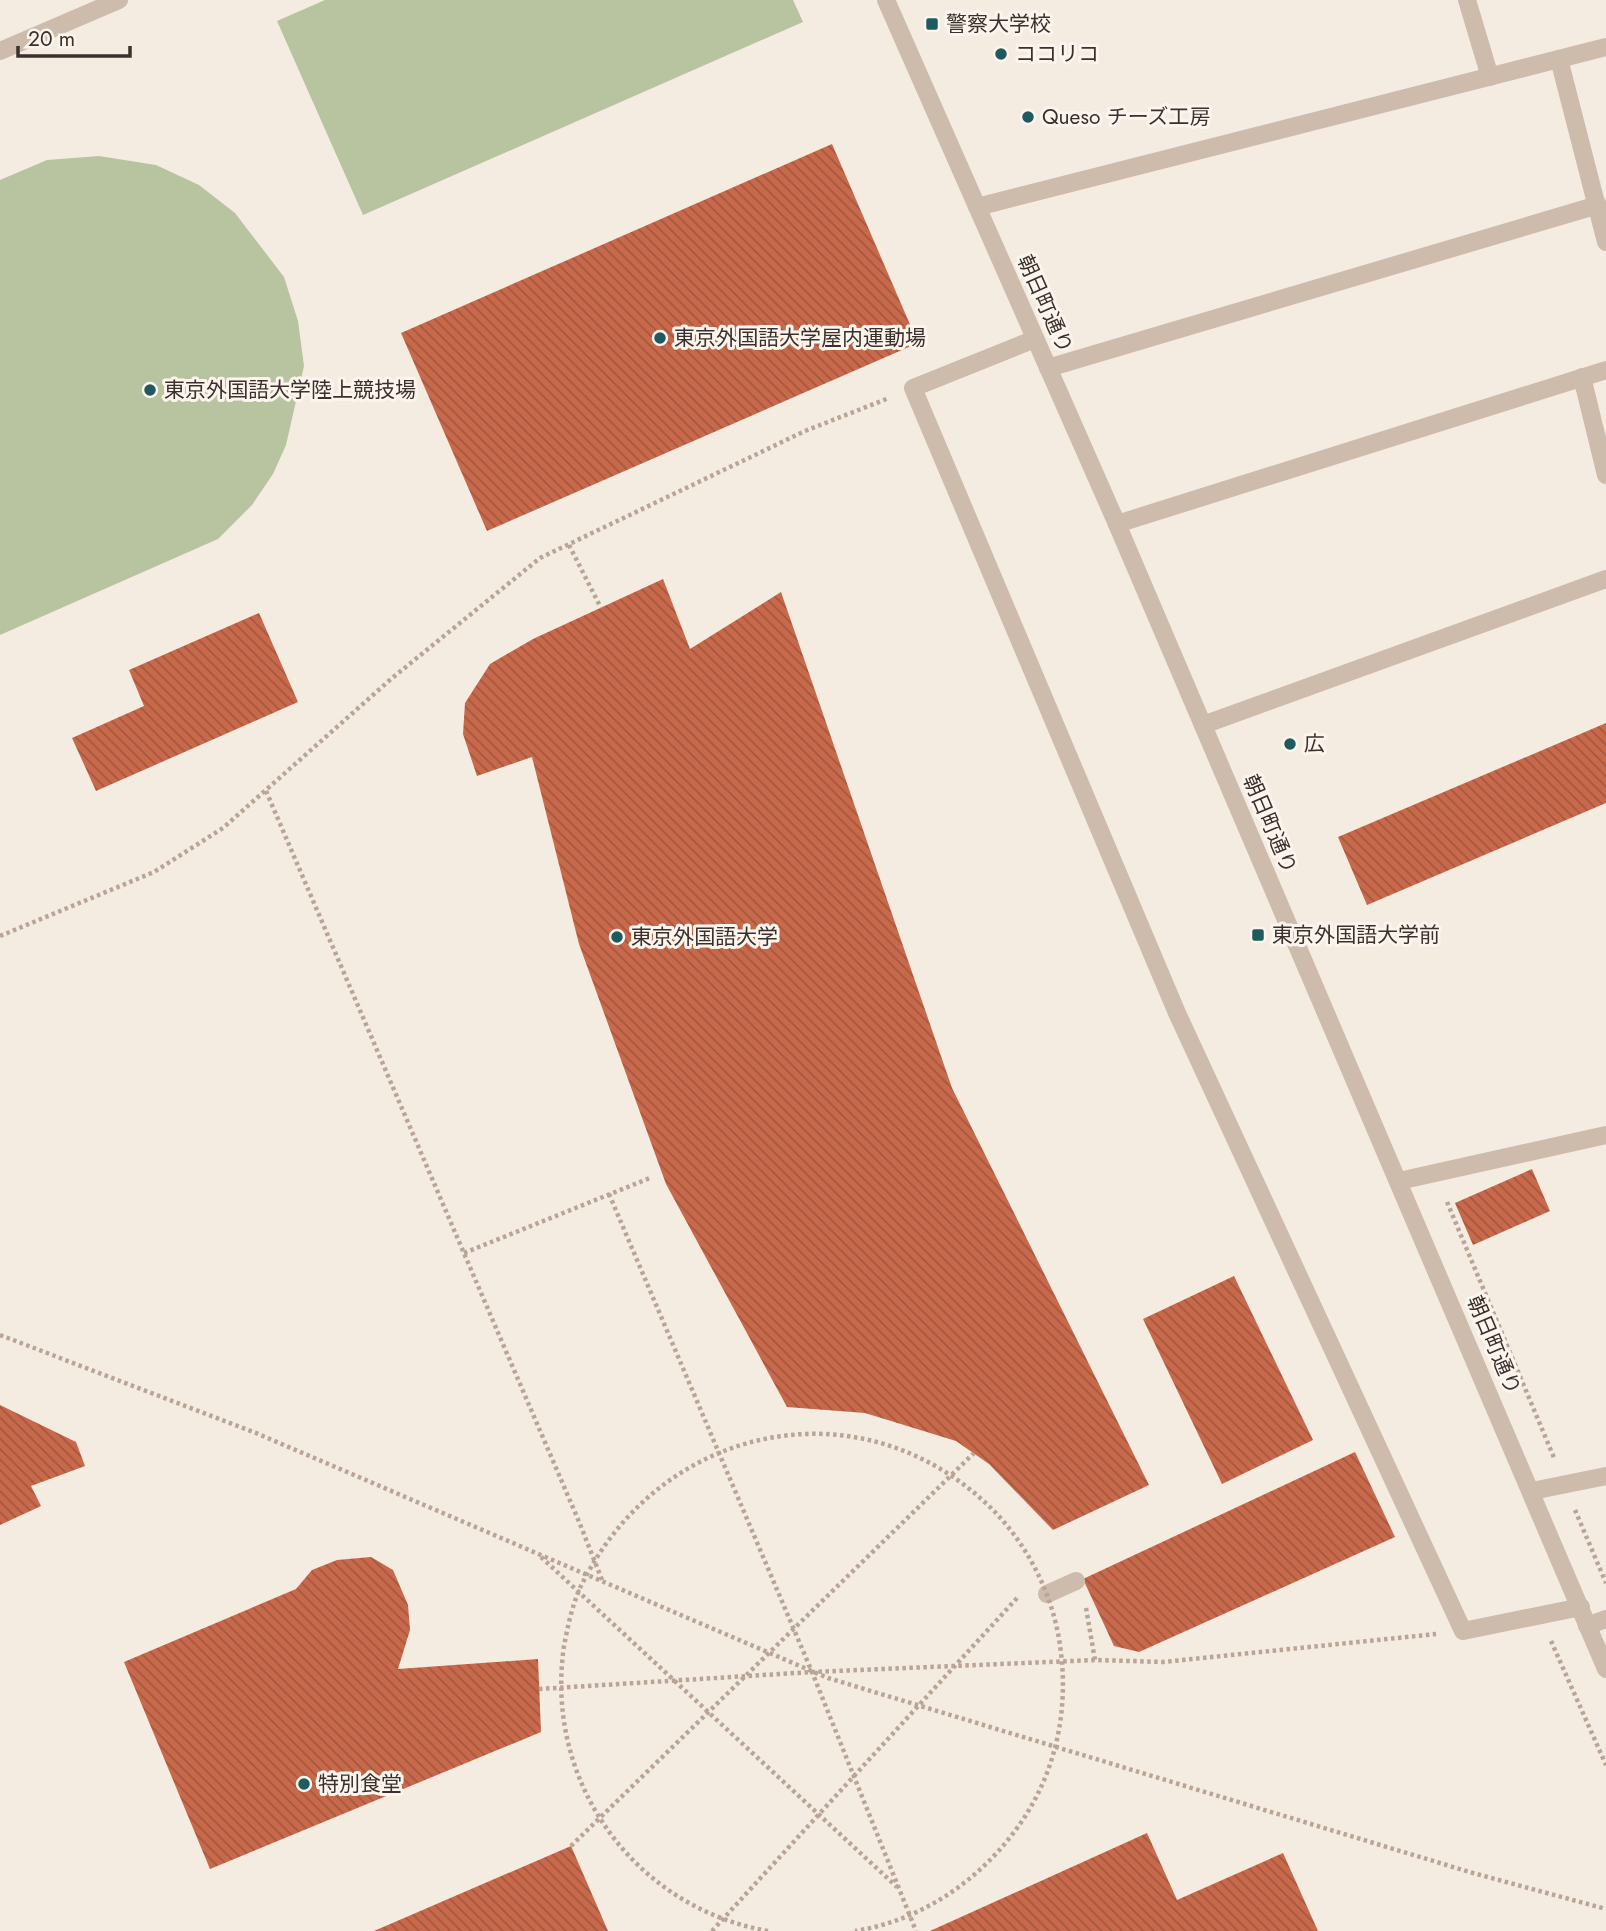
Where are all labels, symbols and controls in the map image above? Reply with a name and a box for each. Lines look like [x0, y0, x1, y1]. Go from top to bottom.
place label: 警察大学校 [946, 9, 1051, 39]
scale bar [18, 14, 130, 58]
marker: 警察大学校 [924, 16, 940, 32]
text: 20 m [28, 24, 75, 54]
place label: ココリコ [1015, 39, 1099, 69]
marker: ココリコ [993, 46, 1009, 62]
place label: Queso チーズ工房 [1042, 102, 1211, 132]
marker: Queso チーズ工房 [1020, 109, 1036, 125]
street label: 朝日町通り [1010, 250, 1080, 358]
place label: 東京外国語大学屋内運動場 [674, 323, 926, 353]
marker: 東京外国語大学屋内運動場 [652, 330, 668, 346]
place label: 東京外国語大学陸上競技場 [164, 375, 416, 405]
marker: 東京外国語大学陸上競技場 [142, 382, 158, 398]
place label: 広 [1304, 729, 1325, 759]
marker: 広 [1282, 736, 1298, 752]
street label: 朝日町通り [1236, 770, 1304, 878]
place label: 東京外国語大学前 [1272, 920, 1440, 950]
place label: 東京外国語大学 [631, 922, 778, 952]
marker: 東京外国語大学前 [1250, 927, 1266, 943]
marker: 東京外国語大学 [609, 929, 625, 945]
street label: 朝日町通り [1460, 1291, 1528, 1399]
place label: 特別食堂 [318, 1769, 402, 1799]
marker: 特別食堂 [296, 1776, 312, 1792]

